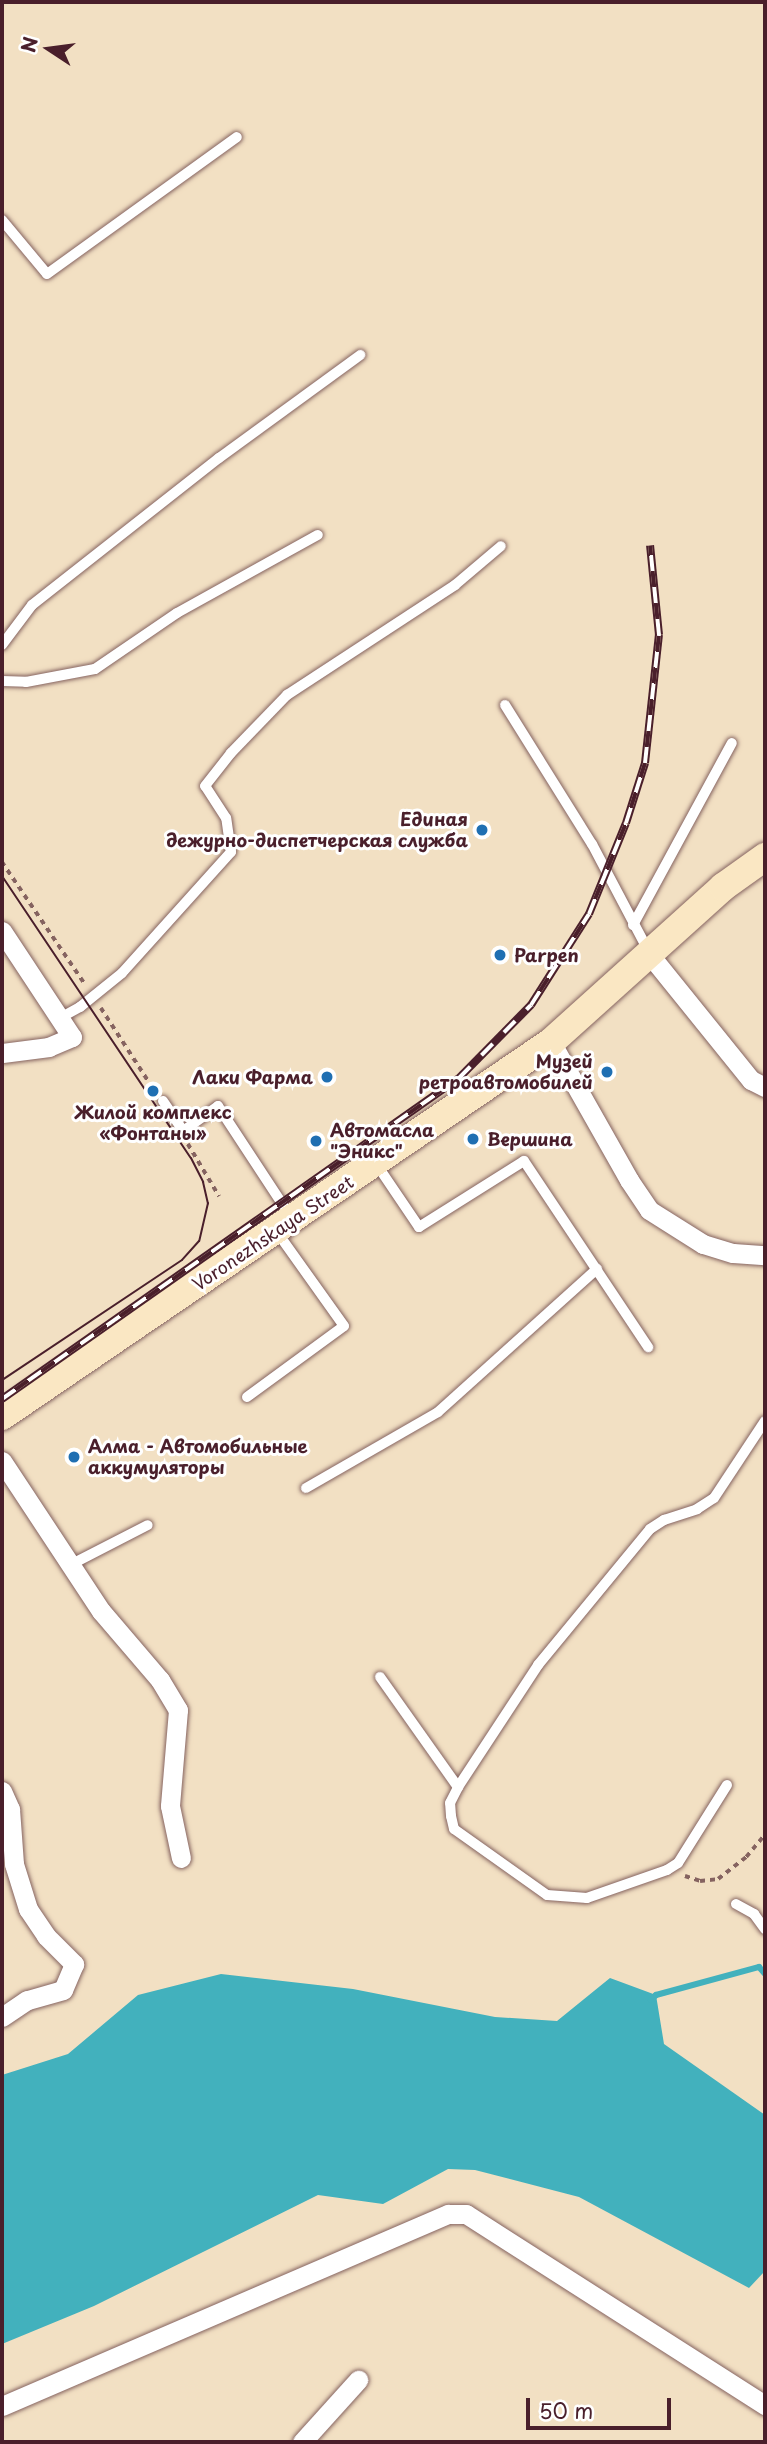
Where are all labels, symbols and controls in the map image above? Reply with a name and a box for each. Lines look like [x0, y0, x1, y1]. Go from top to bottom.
north arrow [14, 14, 84, 84]
text: N [13, 34, 44, 55]
place label: Единая дежурно-диспетчерская служба [166, 809, 468, 852]
marker: Единая дежурно-диспетчерская служба [474, 822, 490, 838]
place label: Parpen [514, 944, 579, 966]
marker: Parpen [492, 947, 508, 963]
place label: Музей ретроавтомобилей [419, 1051, 593, 1094]
marker: Музей ретроавтомобилей [599, 1064, 615, 1080]
place label: Лаки Фарма [192, 1066, 313, 1088]
marker: Лаки Фарма [319, 1069, 335, 1085]
marker: Жилой комплекс «Фонтаны» [145, 1083, 161, 1099]
place label: Жилой комплекс «Фонтаны» [74, 1102, 232, 1144]
place label: Автомасла "Эникс" [330, 1120, 434, 1162]
place label: Вершина [487, 1128, 573, 1150]
marker: Вершина [465, 1131, 481, 1147]
marker: Автомасла "Эникс" [308, 1133, 324, 1149]
street label: Voronezhskaya Street [188, 1171, 358, 1295]
place label: Алма - Автомобильные аккумуляторы [88, 1436, 308, 1478]
marker: Алма - Автомобильные аккумуляторы [66, 1449, 82, 1465]
scale bar [529, 2384, 674, 2428]
text: 50 m [539, 2394, 593, 2426]

